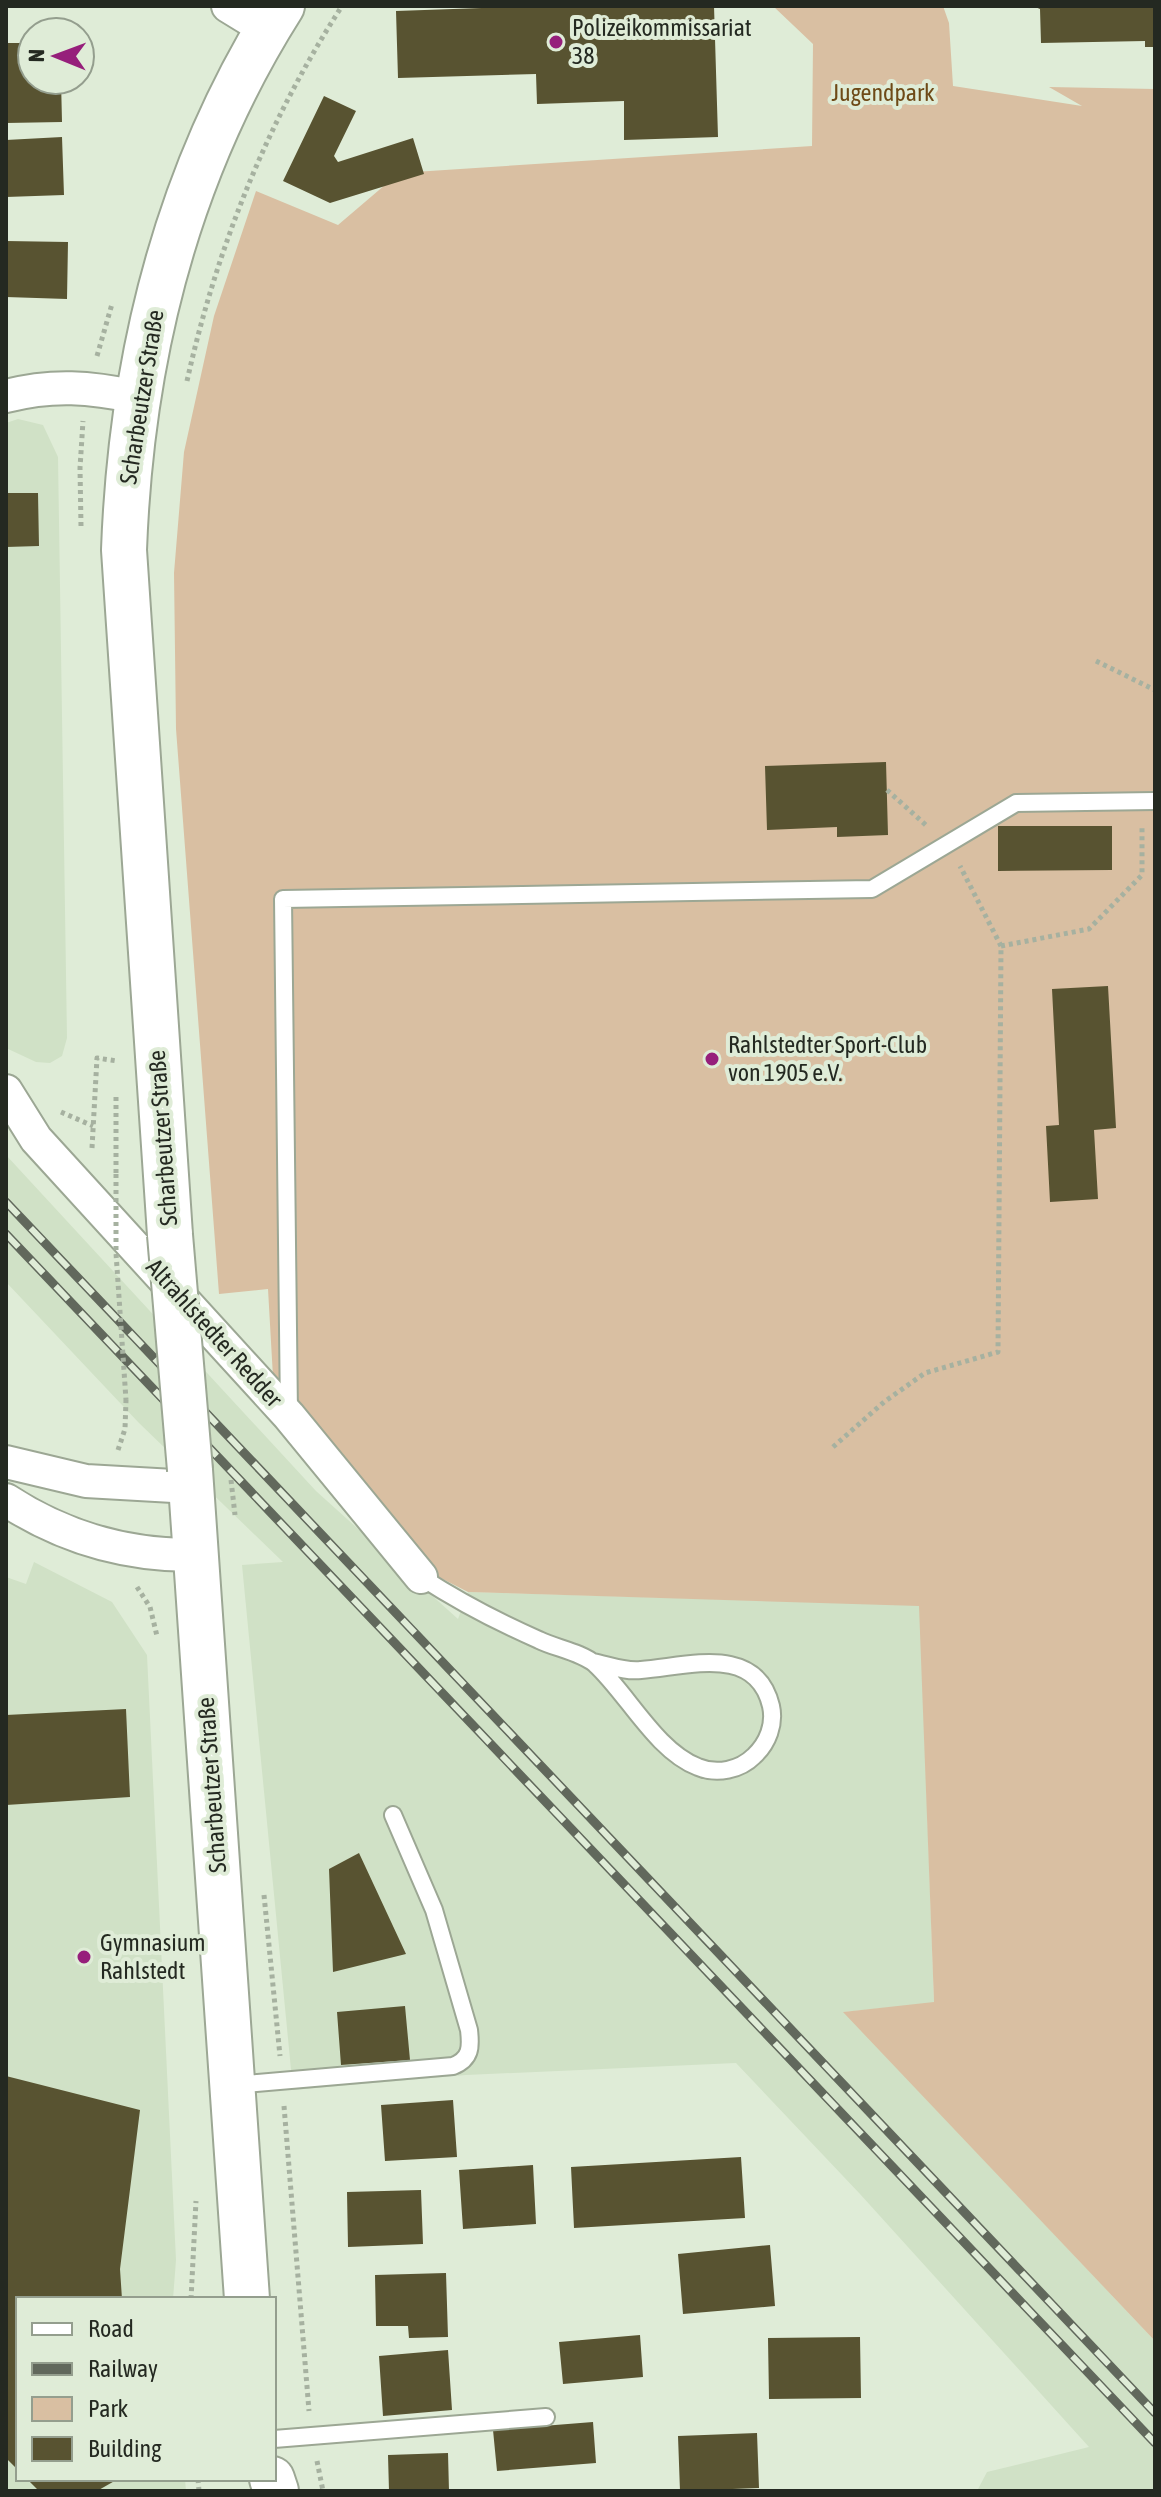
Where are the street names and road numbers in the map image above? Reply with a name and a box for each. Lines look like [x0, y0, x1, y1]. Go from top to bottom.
street label: Scharbeutzer Straße [114, 308, 169, 486]
street label: Scharbeutzer Straße [143, 1049, 182, 1227]
street label: Altrahlstedter Redder [141, 1253, 288, 1413]
street label: Scharbeutzer Straße [192, 1696, 231, 1874]

